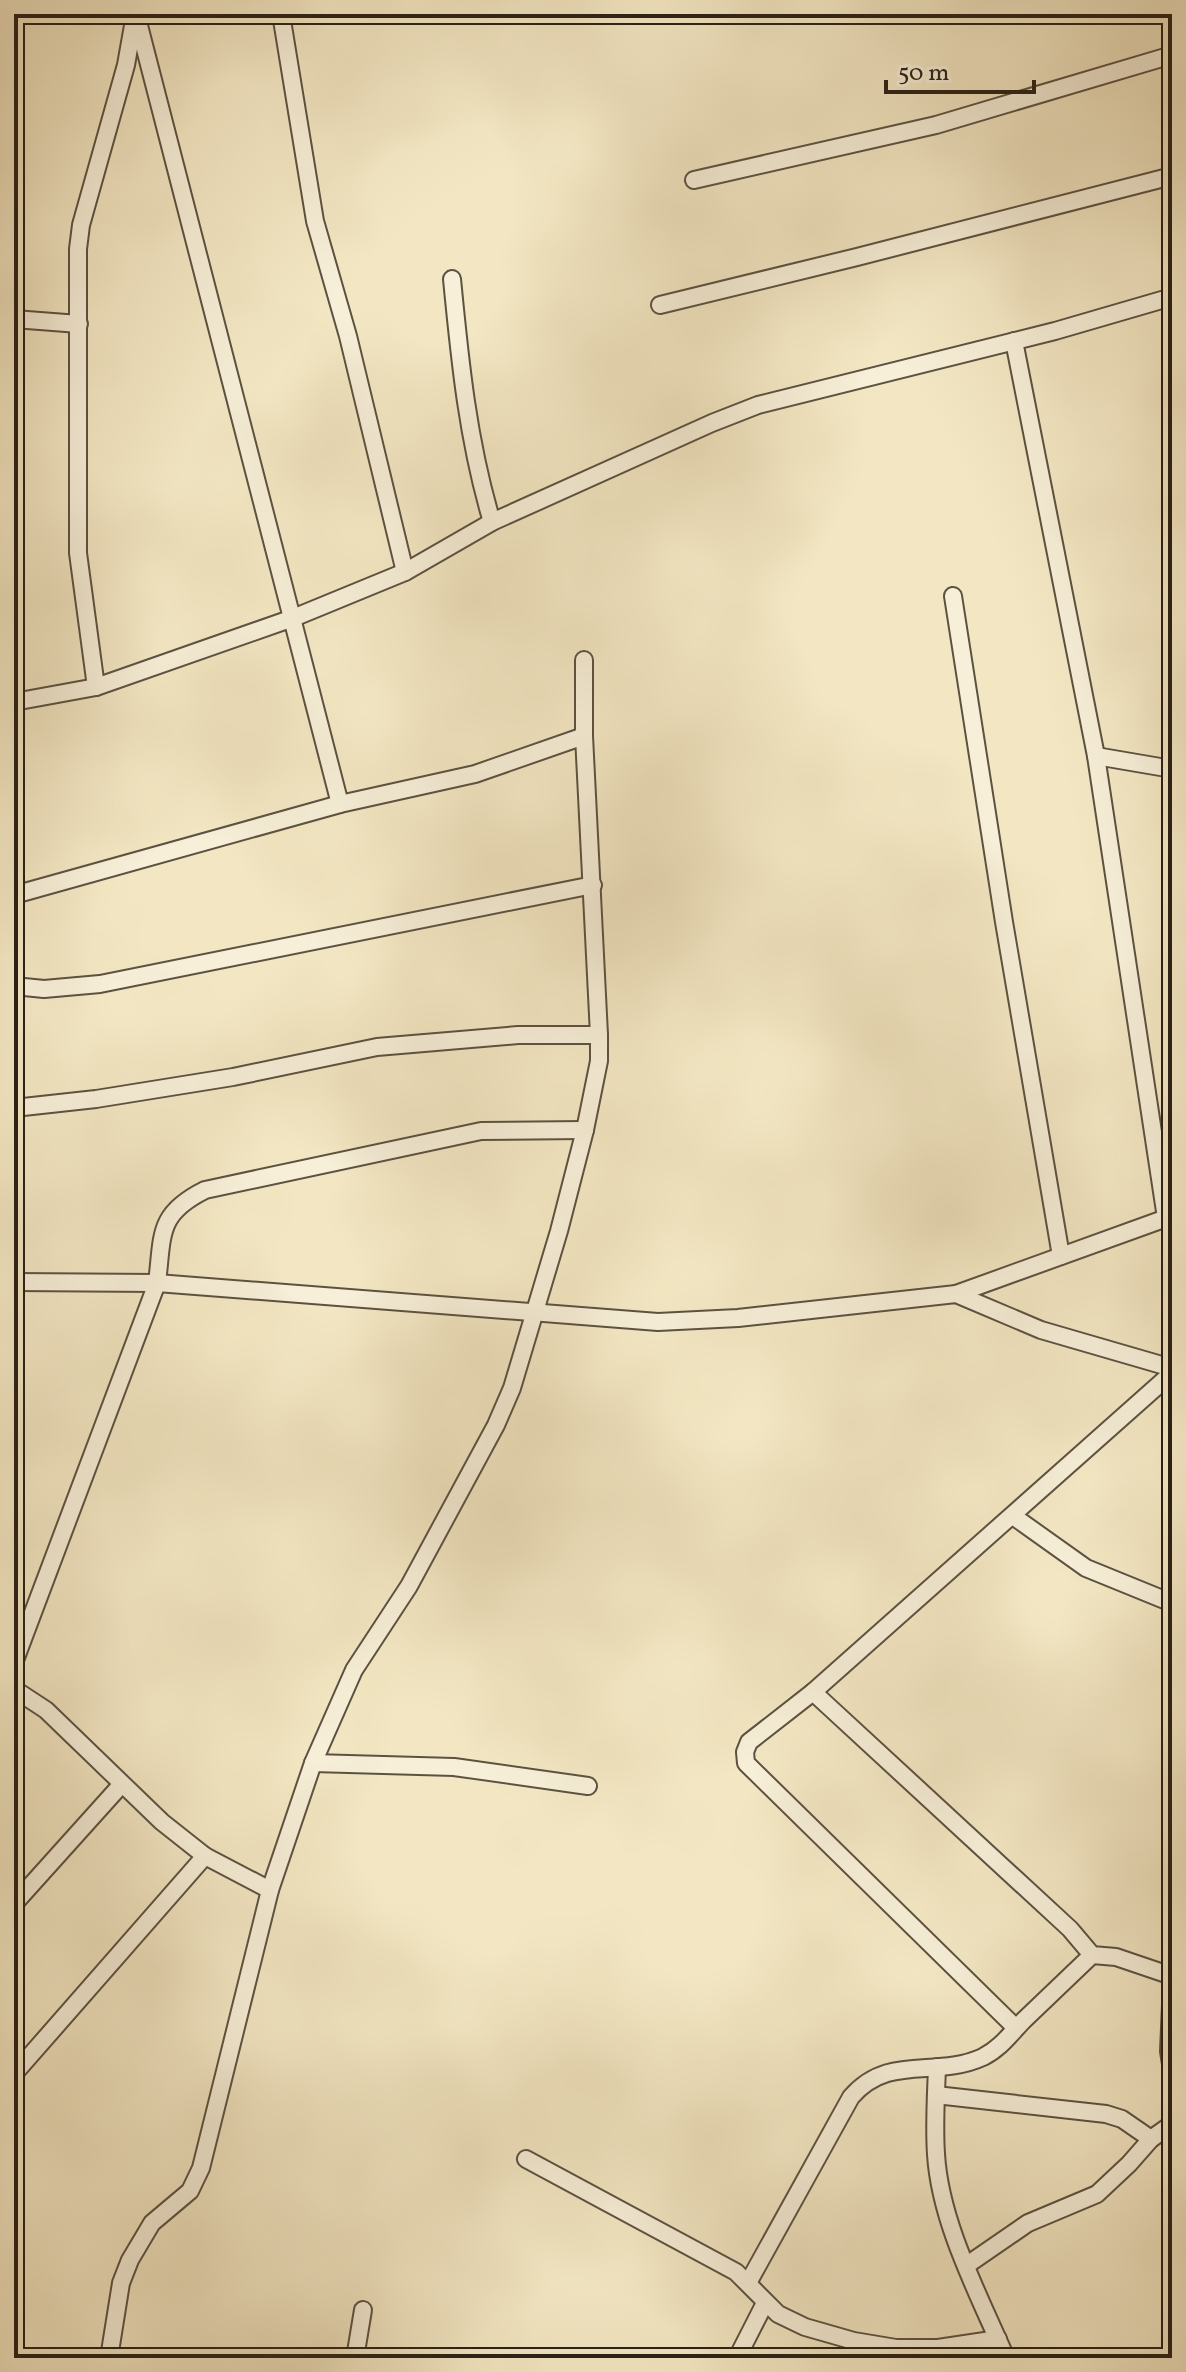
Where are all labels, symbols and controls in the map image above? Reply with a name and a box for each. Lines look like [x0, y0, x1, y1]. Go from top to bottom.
scale bar [886, 44, 1034, 94]
text: 50 m [898, 57, 950, 91]

